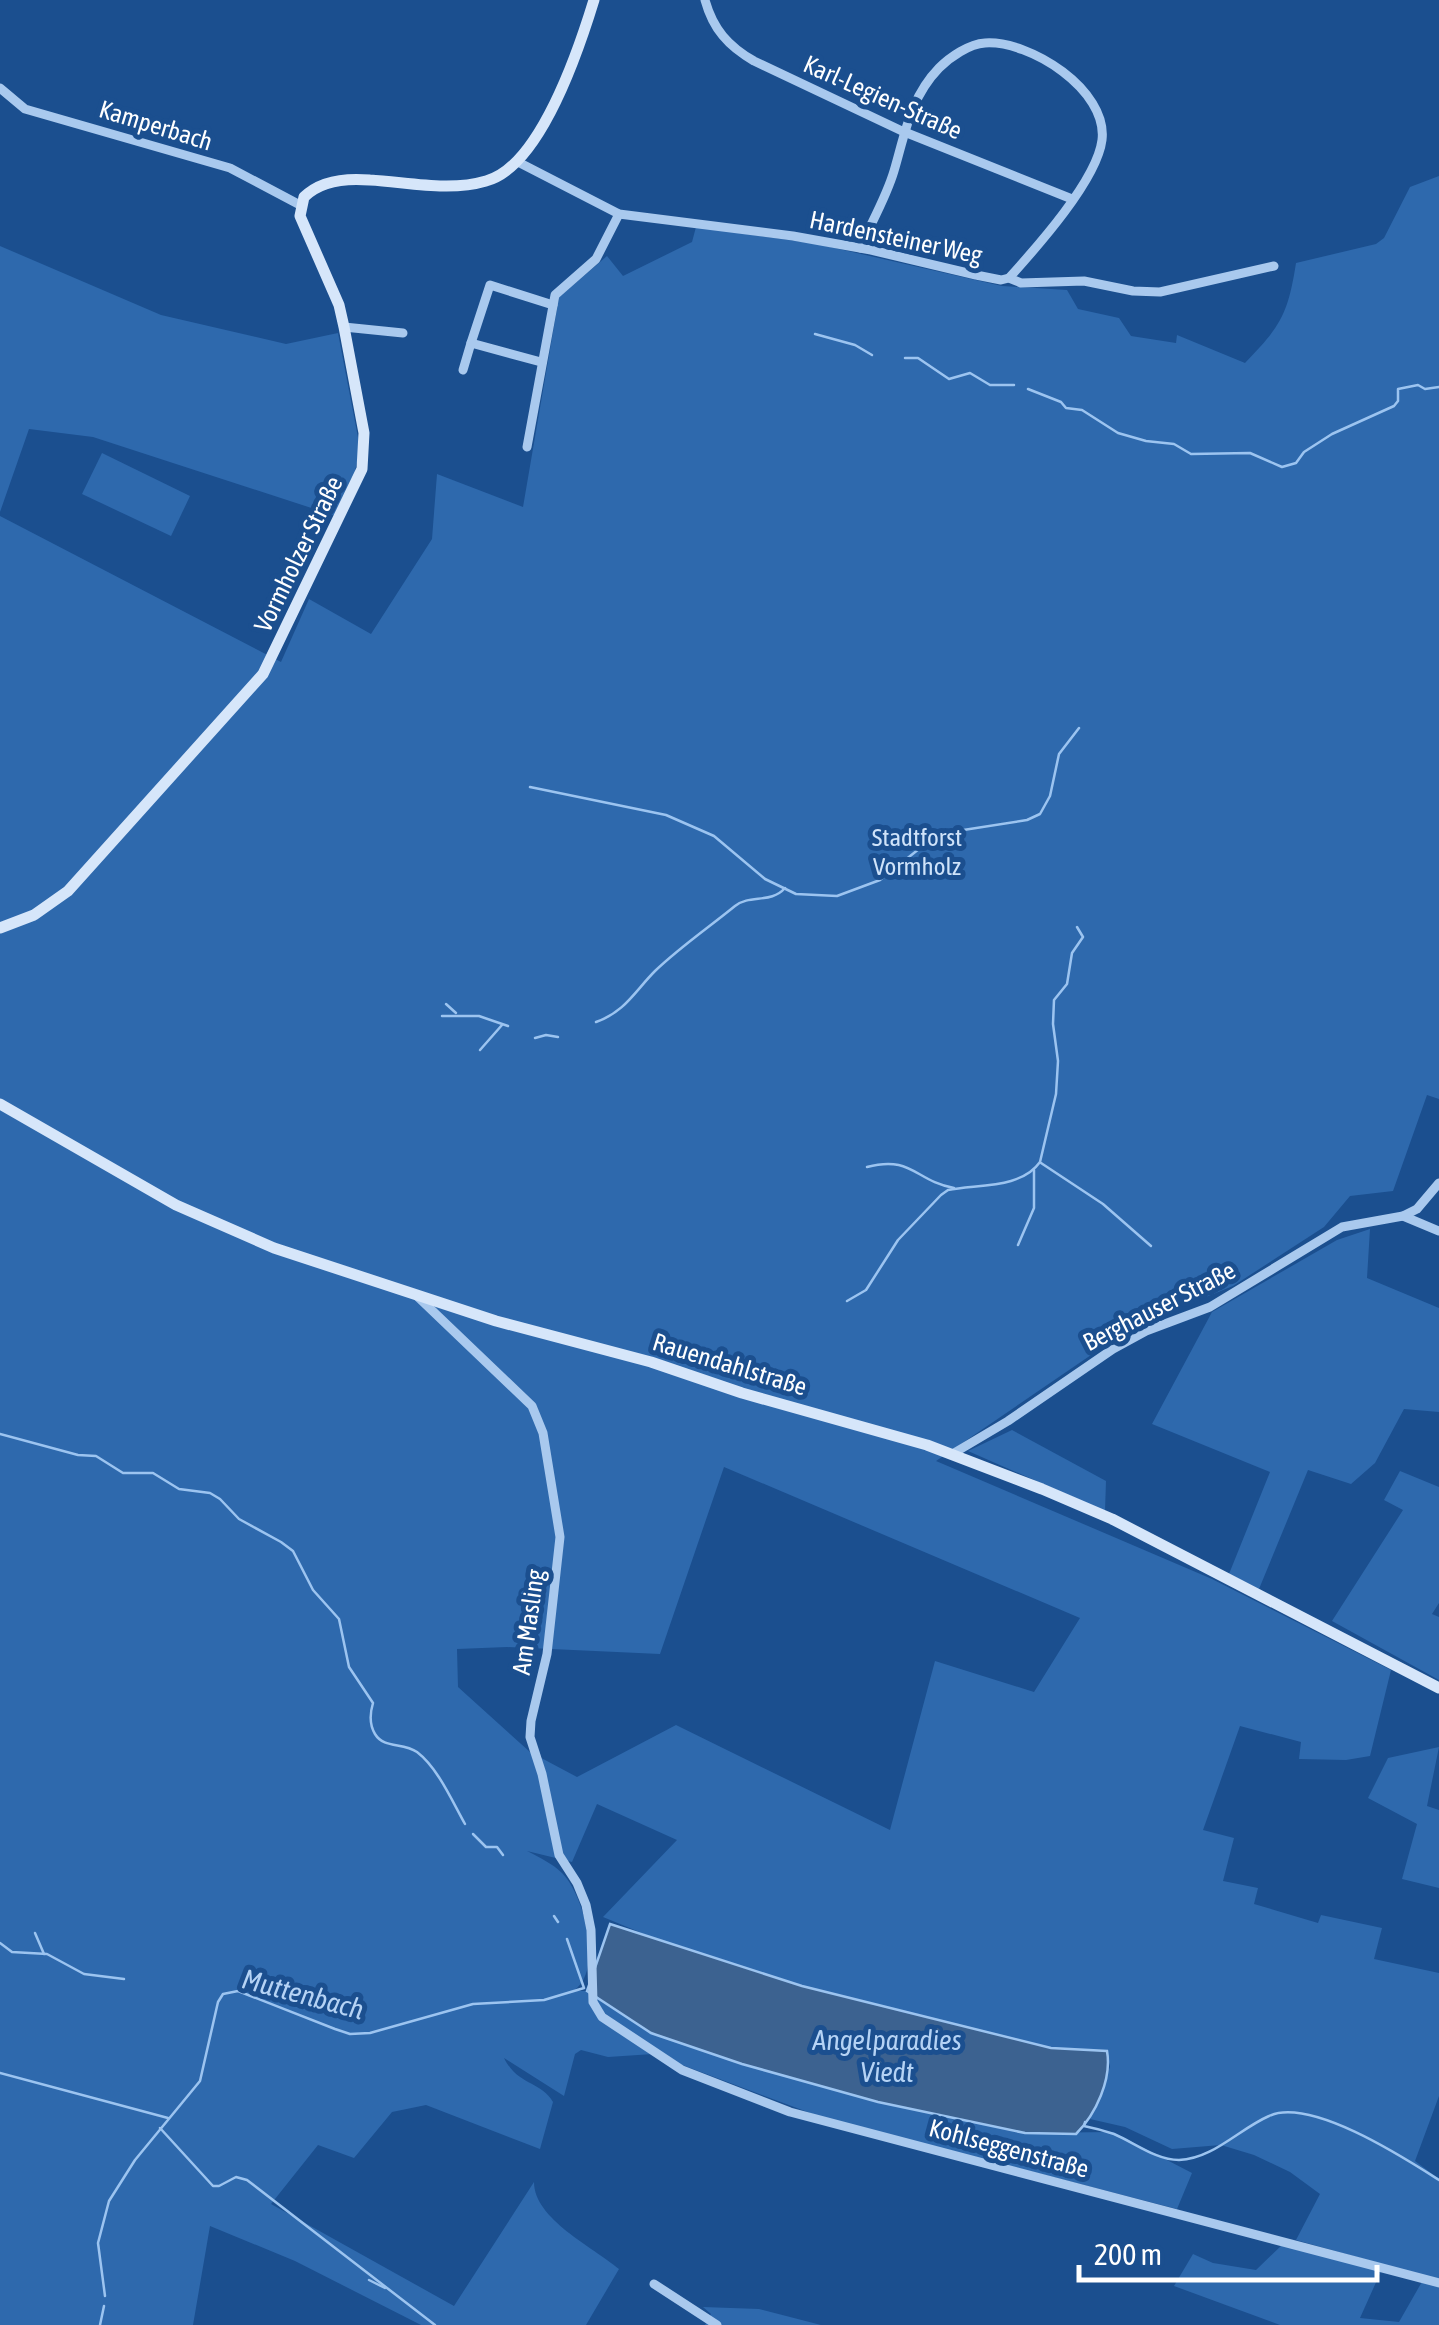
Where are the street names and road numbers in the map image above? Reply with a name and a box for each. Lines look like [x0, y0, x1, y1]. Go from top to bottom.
street label: Karl-Legien-Straße [800, 50, 966, 144]
street label: Kamperbach [96, 95, 216, 155]
street label: Hardensteiner Weg [807, 205, 985, 269]
street label: Vormholzer Straße [248, 472, 348, 636]
street label: Berghauser Straße [1078, 1256, 1240, 1356]
street label: Rauendahlstraße [650, 1327, 810, 1401]
street label: Am Masling [507, 1567, 549, 1677]
street label: Kohlseggenstraße [926, 2113, 1092, 2183]

